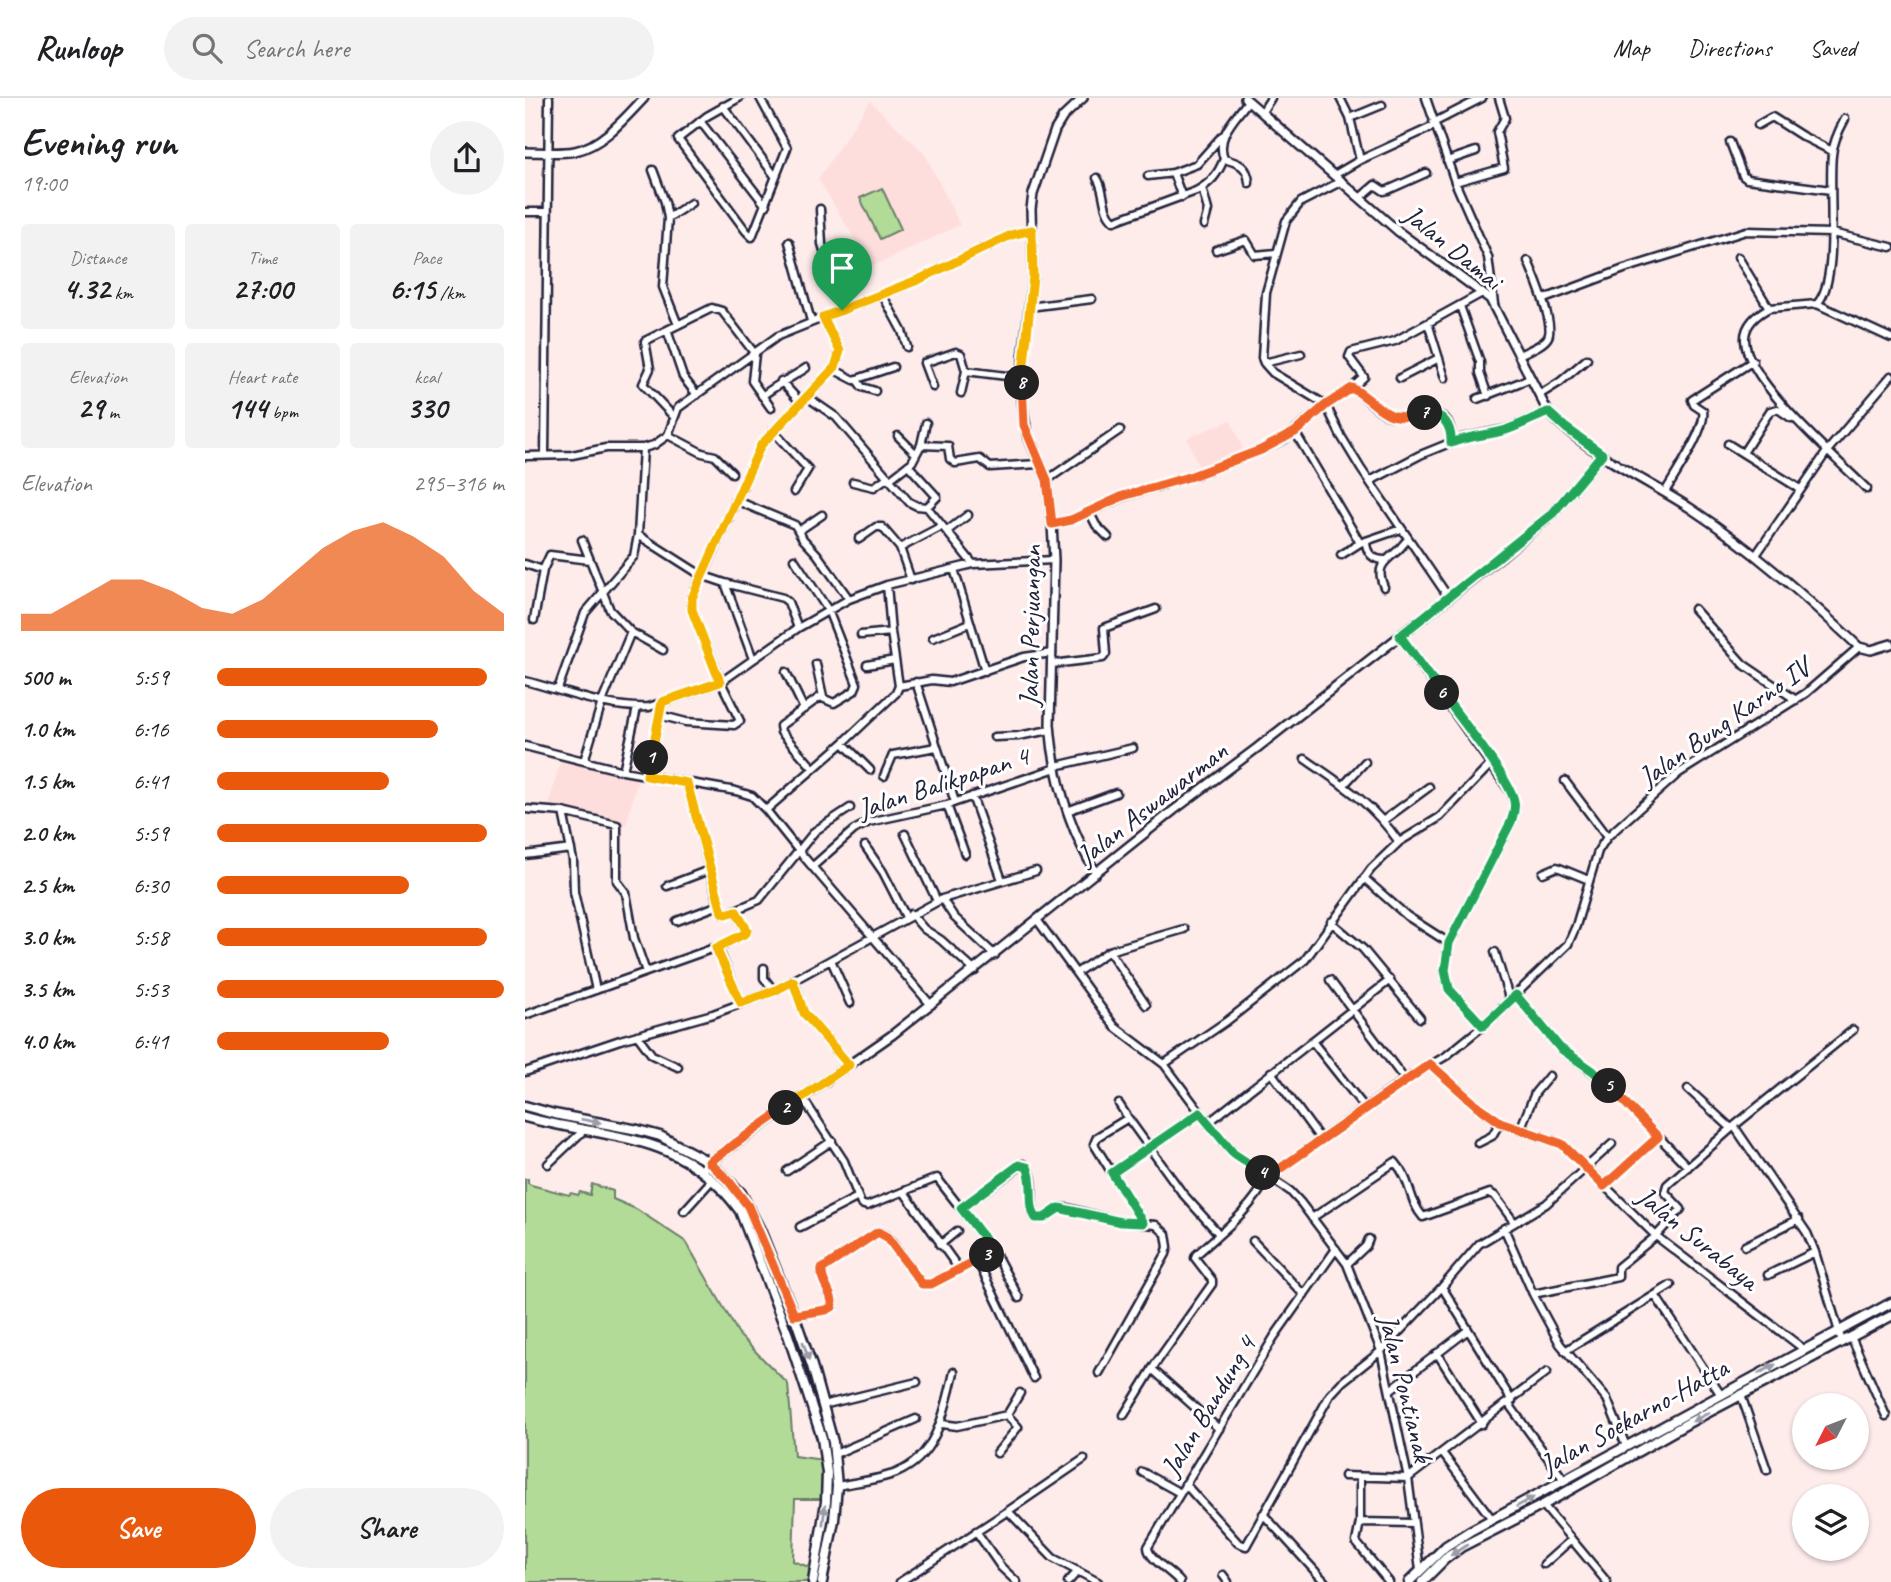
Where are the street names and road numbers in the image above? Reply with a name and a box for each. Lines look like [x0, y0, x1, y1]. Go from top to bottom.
street label: Jalan Damai [1395, 195, 1512, 300]
street label: Jalan Perjuangan [1011, 544, 1049, 709]
street label: Jalan Bung Karno IV [1630, 647, 1821, 795]
street label: Jalan Aswawarman [1068, 733, 1235, 874]
street label: Jalan Balikpapan 4 [851, 737, 1035, 827]
street label: Jalan Surabaya [1628, 1177, 1768, 1299]
street label: Jalan Pontianak [1370, 1308, 1442, 1467]
street label: Jalan Bandung 4 [1151, 1328, 1265, 1484]
street label: Jalan Soekarno-Hatta [1532, 1349, 1736, 1483]

